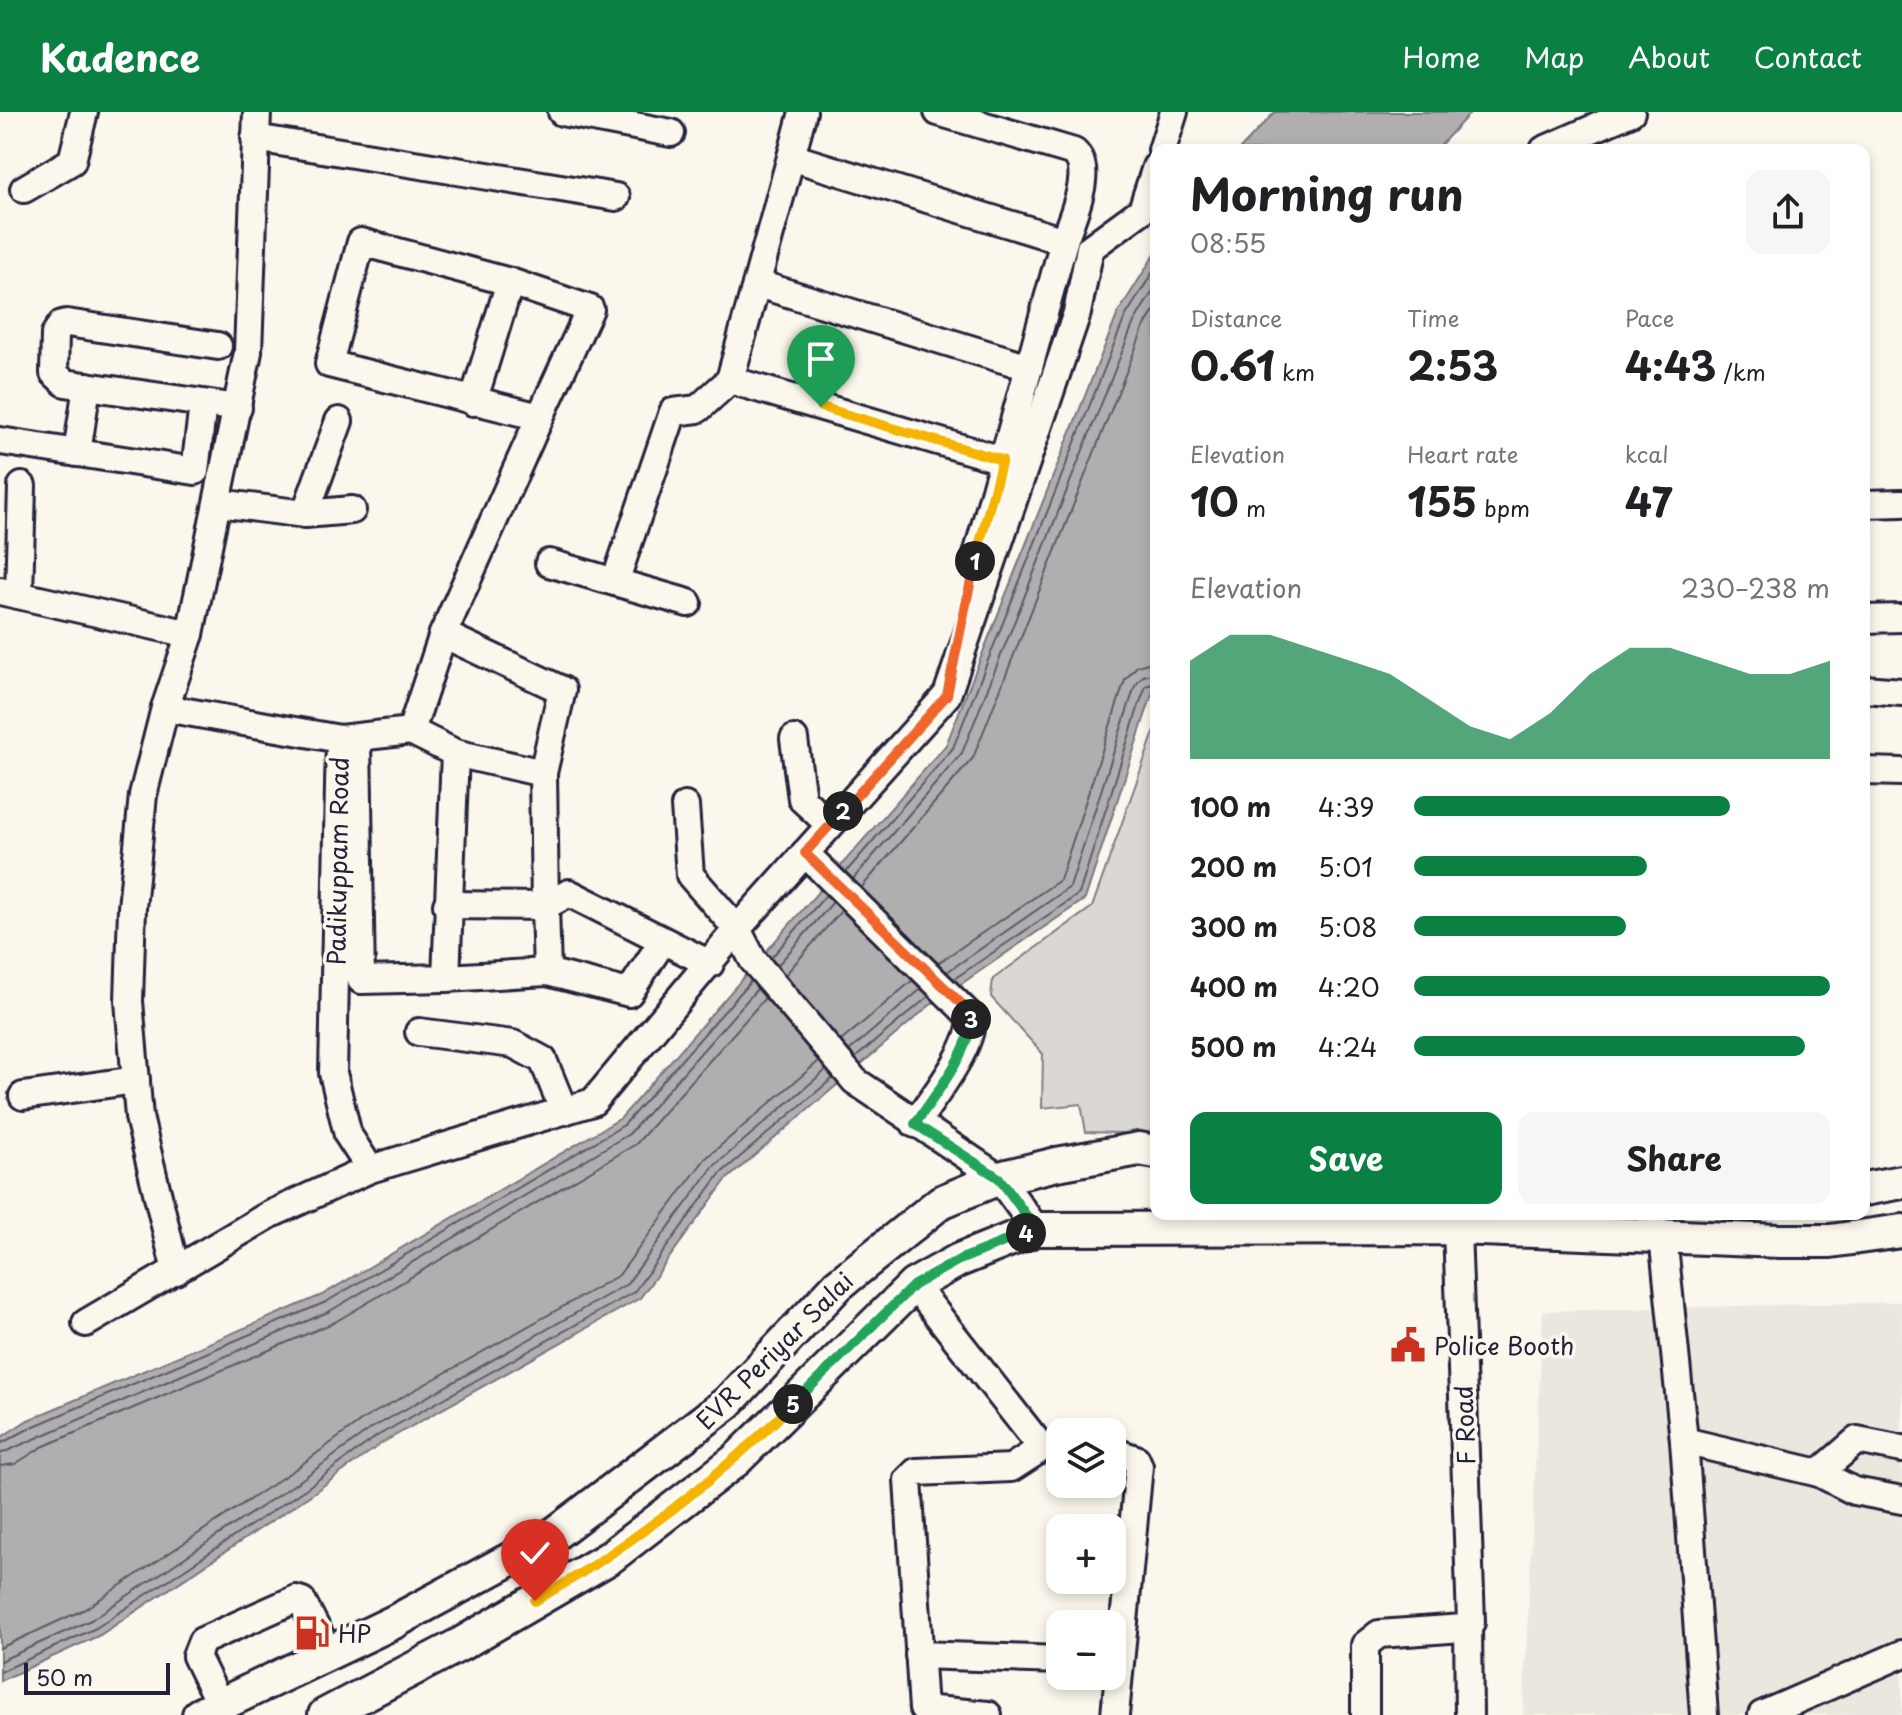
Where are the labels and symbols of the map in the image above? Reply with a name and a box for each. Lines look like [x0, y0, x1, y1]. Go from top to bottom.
pin [787, 325, 855, 407]
pin: 1 [955, 541, 995, 581]
street label: Padikuppam Road [317, 757, 357, 965]
pin: 2 [823, 791, 863, 831]
pin: 3 [951, 999, 991, 1039]
pin: 4 [1006, 1213, 1046, 1253]
street label: EVR Periyar Salai [687, 1263, 861, 1437]
public building icon: Police Booth [1389, 1326, 1427, 1364]
place label: Police Booth [1434, 1327, 1574, 1363]
pin: 5 [773, 1384, 813, 1424]
street label: F Road [1445, 1385, 1483, 1465]
pin [501, 1519, 569, 1601]
fuel station icon: HP [293, 1614, 331, 1652]
place label: HP [338, 1615, 371, 1651]
scale bar [24, 1659, 170, 1695]

